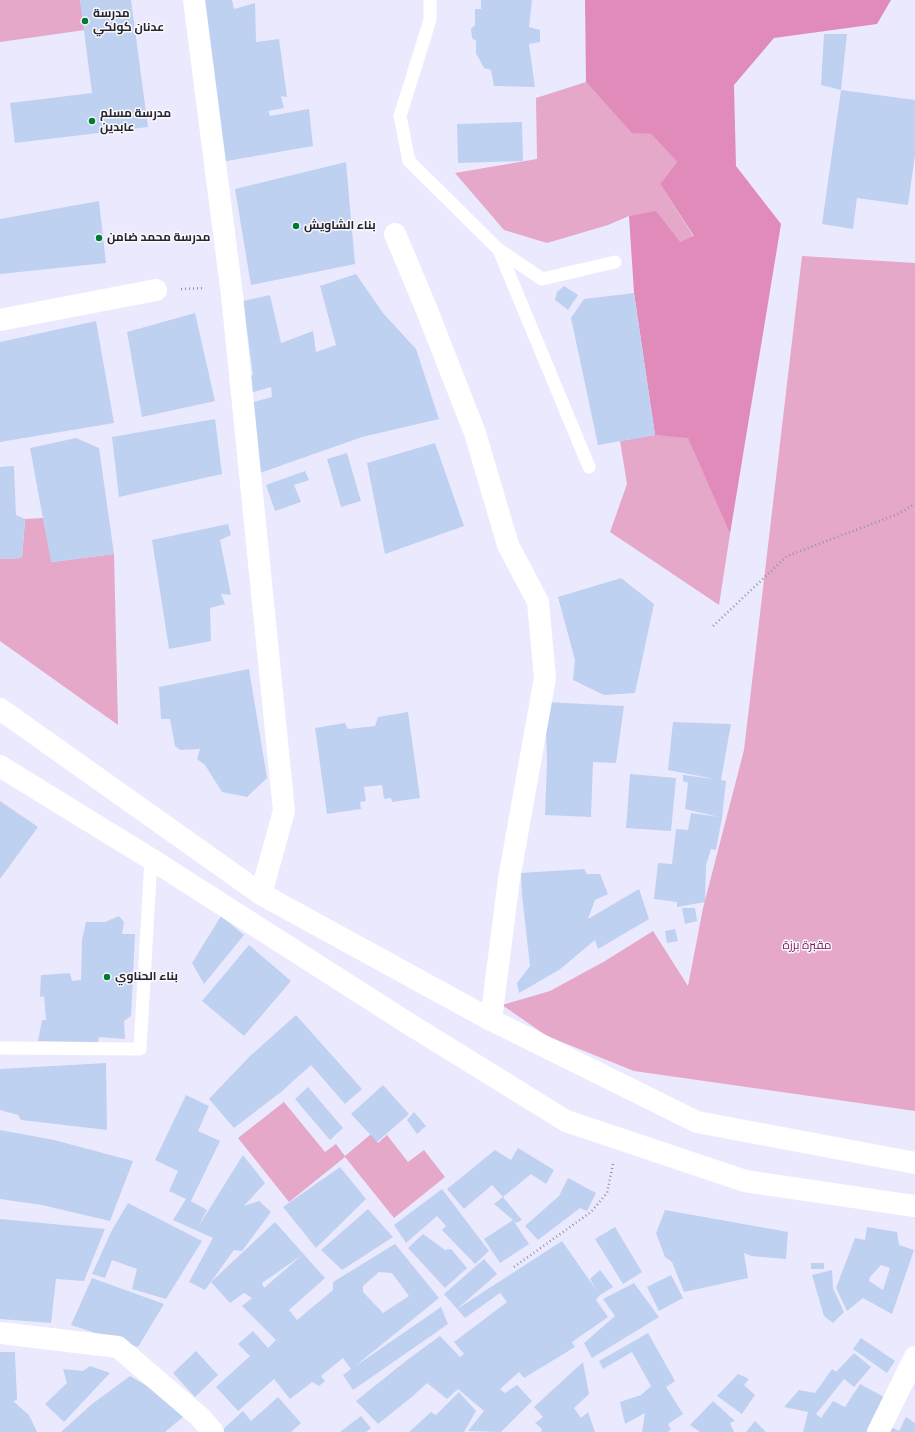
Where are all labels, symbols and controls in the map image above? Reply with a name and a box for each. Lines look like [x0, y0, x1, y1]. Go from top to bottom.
place label: مدرسة عدنان كولكي [93, 7, 164, 35]
marker: مدرسة عدنان كولكي [80, 16, 90, 26]
place label: مدرسة مسلم عابدين [100, 107, 171, 135]
marker: مدرسة مسلم عابدين [87, 116, 97, 126]
place label: بناء الشاويش [304, 219, 376, 233]
marker: بناء الشاويش [291, 221, 301, 231]
place label: مدرسة محمد ضامن [107, 231, 210, 245]
marker: مدرسة محمد ضامن [94, 233, 104, 243]
park label: مقبرة برزة [782, 939, 832, 953]
place label: بناء الحناوي [115, 970, 178, 984]
marker: بناء الحناوي [102, 972, 112, 982]

